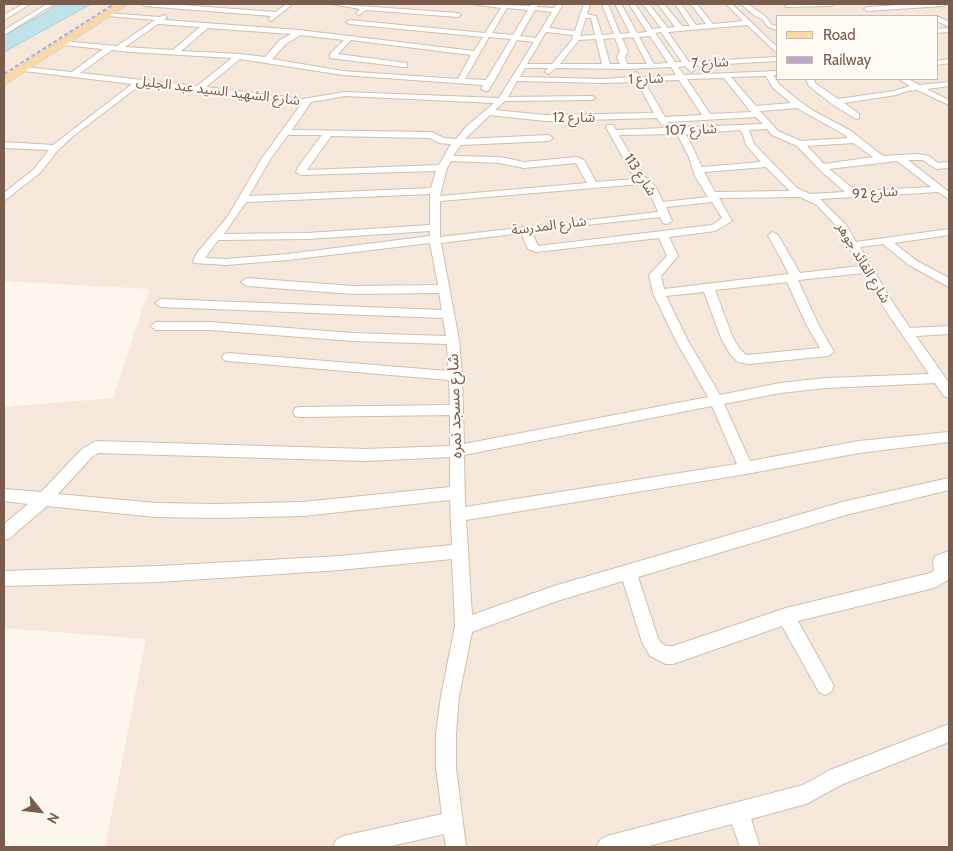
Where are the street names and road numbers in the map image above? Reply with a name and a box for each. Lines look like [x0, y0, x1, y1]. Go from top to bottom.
street label: شارع 7 [691, 54, 729, 72]
street label: شارع 1 [628, 70, 664, 88]
street label: شارع الشهيد السيد عبد الجليل [135, 73, 301, 109]
street label: شارع 12 [553, 110, 595, 126]
street label: شارع 107 [665, 121, 717, 139]
street label: شارع 113 [620, 151, 660, 199]
street label: شارع 92 [852, 183, 898, 203]
street label: شارع المدرسة [511, 213, 587, 239]
street label: شارع القائد جوهر [832, 220, 894, 306]
street label: شارع مسجد نمره [444, 353, 466, 459]

